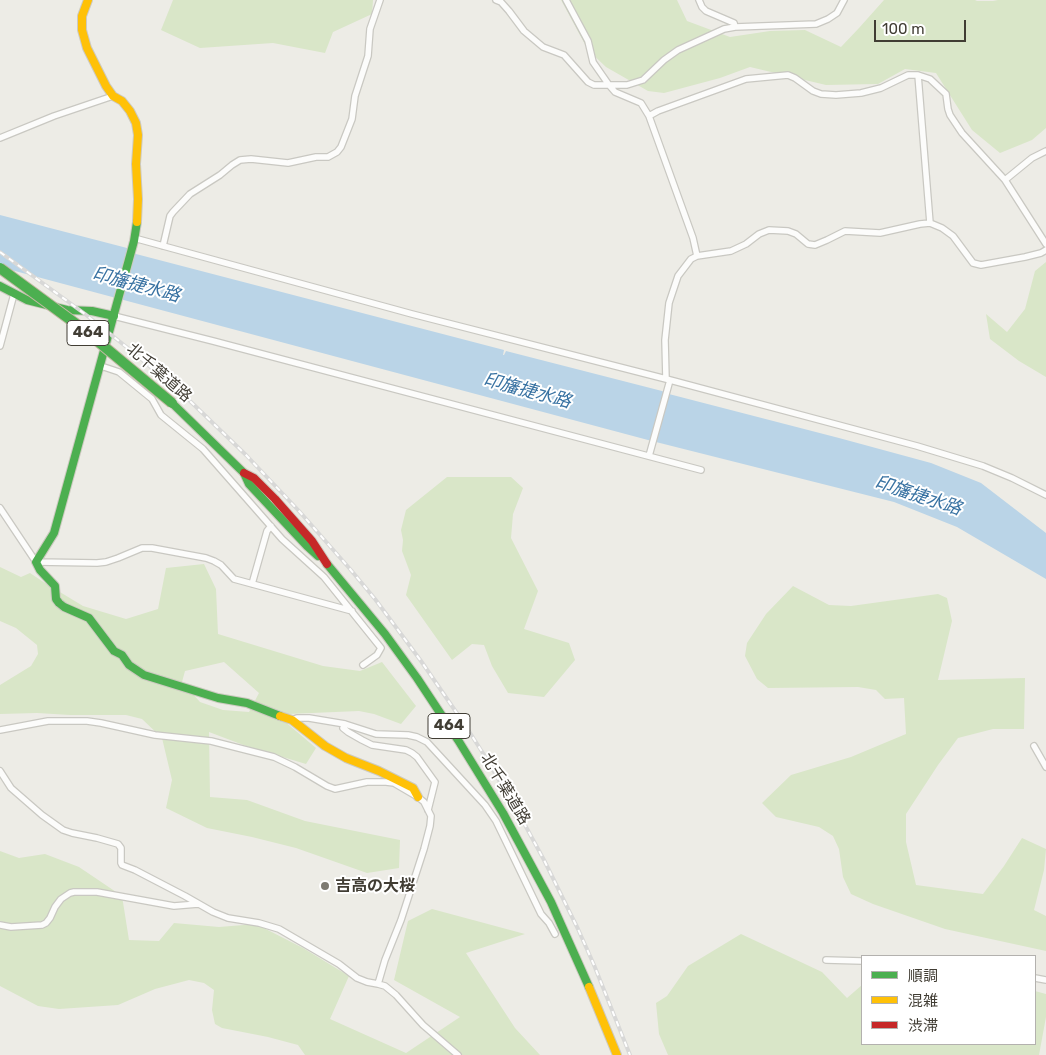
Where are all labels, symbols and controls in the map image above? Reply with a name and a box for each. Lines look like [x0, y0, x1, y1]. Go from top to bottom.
scale bar [876, 10, 968, 42]
text: 100 m [882, 20, 924, 38]
water label: 印旛捷水路 [90, 263, 182, 307]
road number: 464 [67, 320, 109, 346]
street label: 北千葉道路 [123, 340, 195, 406]
water label: 印旛捷水路 [481, 369, 573, 413]
water label: 印旛捷水路 [872, 472, 964, 520]
road number: 464 [428, 714, 470, 738]
street label: 北千葉道路 [476, 750, 534, 828]
place label: 吉高の大桜 [335, 876, 415, 896]
marker: 吉高の大桜 [319, 880, 331, 892]
legend [861, 955, 1036, 1045]
text: 順調 [908, 967, 938, 985]
text: 混雑 [908, 992, 938, 1010]
text: 渋滞 [908, 1017, 938, 1035]

